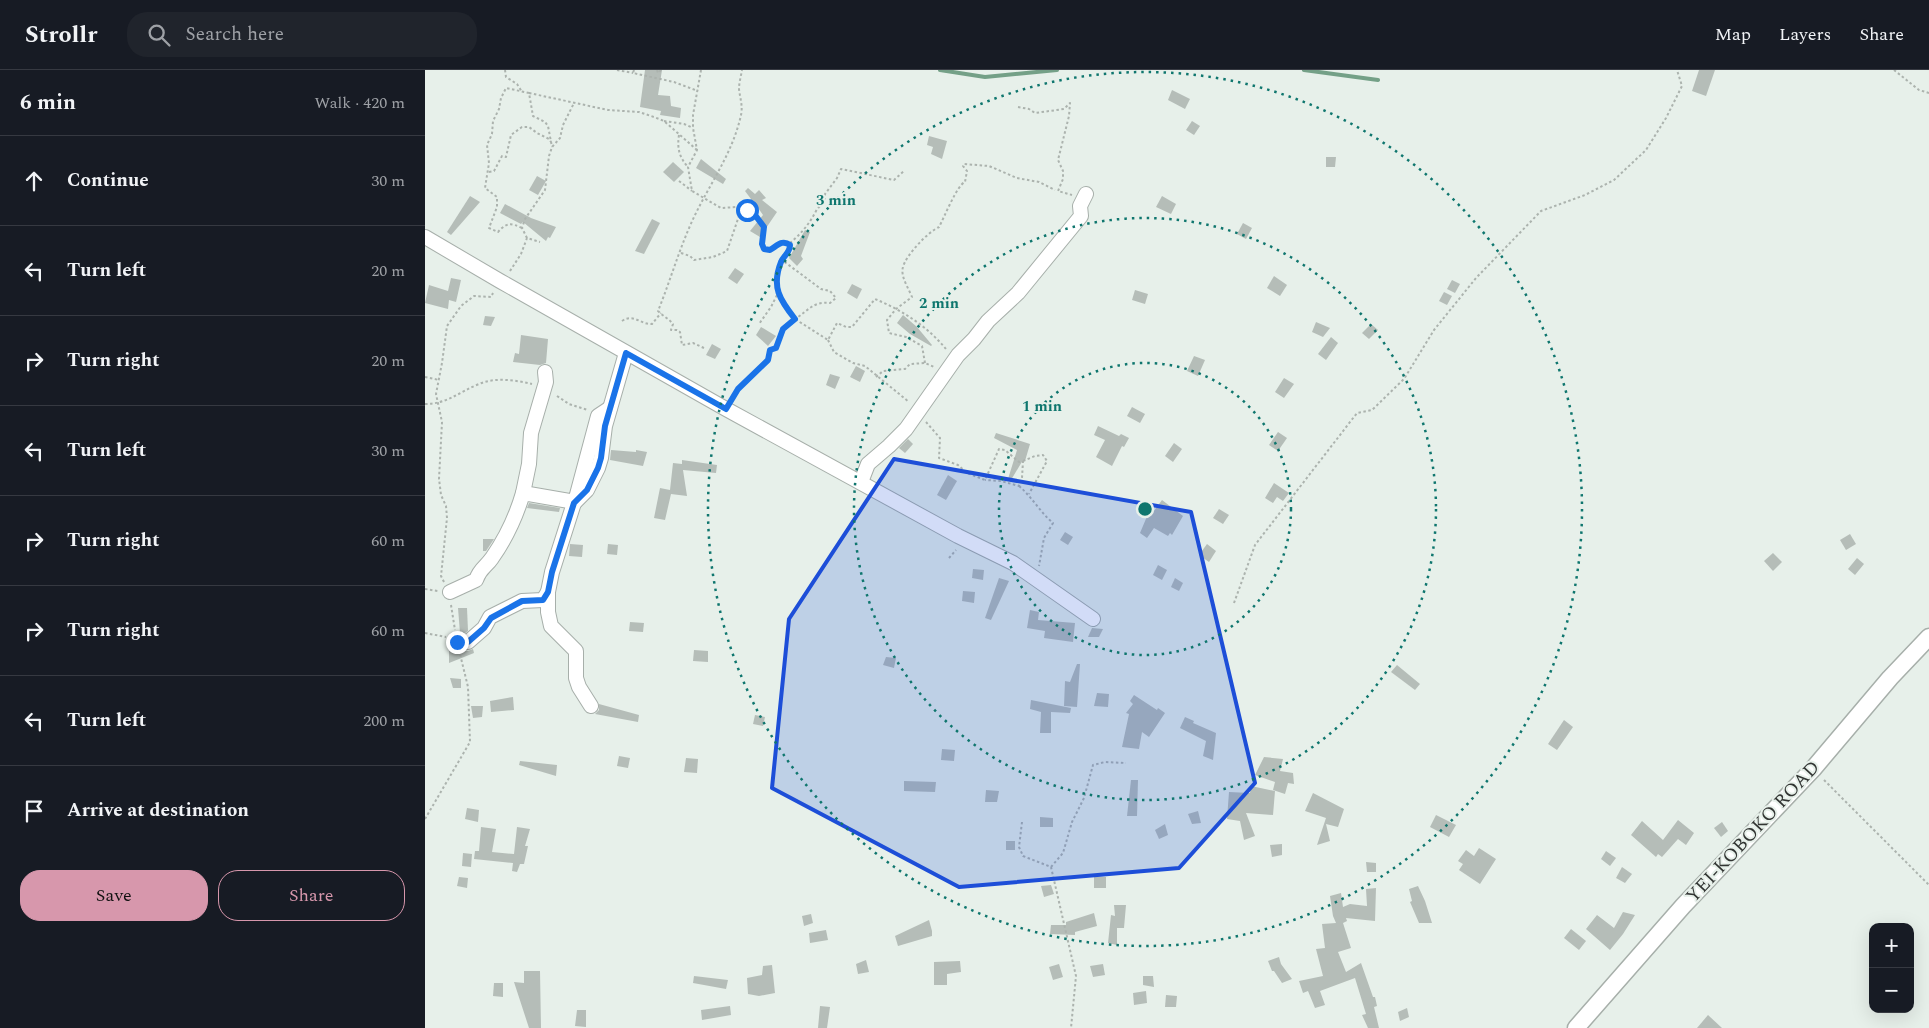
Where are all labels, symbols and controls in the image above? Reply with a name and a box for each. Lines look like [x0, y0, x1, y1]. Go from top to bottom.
search box [127, 12, 477, 57]
text: Strollr [25, 17, 97, 53]
text: Search here [185, 20, 284, 49]
icon: search [145, 21, 173, 49]
text: Map [1715, 21, 1751, 48]
text: Layers [1779, 21, 1831, 48]
text: Share [1859, 21, 1904, 48]
text: 6 min [20, 87, 76, 119]
text: Walk · 420 m [314, 91, 405, 115]
text: Continue [67, 166, 149, 195]
icon: ahead [20, 167, 48, 195]
text: 30 m [371, 169, 405, 193]
text: 3 min [816, 189, 856, 212]
route start [736, 199, 759, 222]
text: Turn left [67, 256, 146, 285]
icon: left [20, 257, 48, 285]
text: 20 m [371, 259, 405, 283]
text: 2 min [919, 292, 959, 315]
text: Turn right [67, 346, 160, 375]
icon: right [20, 347, 48, 375]
text: 20 m [371, 349, 405, 373]
text: 1 min [1022, 395, 1062, 418]
text: Turn left [67, 436, 146, 465]
icon: left [20, 437, 48, 465]
text: 30 m [371, 439, 405, 463]
centre of rings [1136, 500, 1154, 518]
text: Turn right [67, 526, 160, 555]
icon: right [20, 527, 48, 555]
text: 60 m [371, 529, 405, 553]
text: Turn right [67, 616, 160, 645]
icon: right [20, 617, 48, 645]
text: 60 m [371, 619, 405, 643]
route end [446, 631, 469, 654]
text: Turn left [67, 706, 146, 735]
icon: left [20, 707, 48, 735]
text: 200 m [363, 709, 405, 733]
street label: YEI-KOBOKO ROAD [1679, 754, 1827, 910]
text: Arrive at destination [67, 796, 249, 825]
icon: arrive [20, 797, 48, 825]
button: Save [20, 870, 208, 921]
button: Share [218, 870, 405, 921]
map controls [1869, 923, 1914, 1013]
button: + [1869, 923, 1914, 968]
button: − [1869, 968, 1914, 1013]

